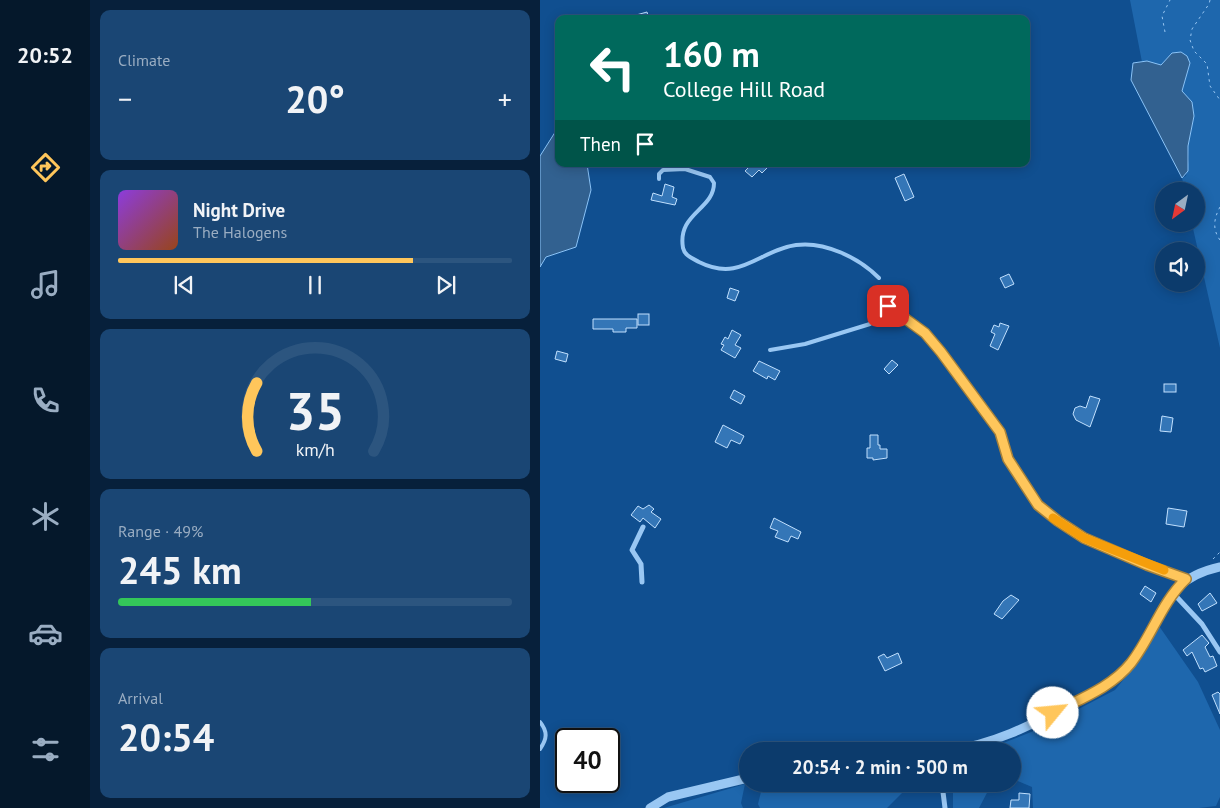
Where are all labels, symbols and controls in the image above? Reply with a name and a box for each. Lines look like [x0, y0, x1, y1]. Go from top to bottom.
text: 160 m [663, 31, 760, 77]
icon: left [580, 35, 645, 100]
text: 20:52 [17, 41, 73, 69]
text: Climate [118, 50, 170, 70]
text: 20° [285, 74, 345, 123]
text: College Hill Road [663, 75, 825, 103]
text: − [118, 80, 132, 117]
text: + [498, 80, 512, 117]
icon: arrive [631, 130, 659, 158]
text: Then [580, 132, 621, 156]
icon: directions [28, 150, 63, 185]
north arrow [1155, 182, 1205, 232]
map controls [1155, 182, 1205, 292]
text: Night Drive [193, 198, 285, 222]
text: The Halogens [193, 222, 287, 242]
button: sound [1155, 242, 1205, 292]
icon: music [28, 267, 63, 302]
icon: previous [170, 271, 198, 299]
icon: pause [301, 271, 329, 299]
icon: next [432, 271, 460, 299]
pin [867, 285, 909, 327]
icon: arrive [874, 292, 902, 320]
text: 35 [286, 377, 344, 444]
icon: phone [28, 383, 63, 418]
text: km/h [295, 438, 335, 461]
icon: climate [28, 499, 63, 534]
text: Range · 49% [118, 521, 203, 541]
text: 245 km [118, 545, 242, 594]
icon: car [28, 616, 63, 651]
position arrow [1026, 686, 1078, 738]
text: Arrival [118, 688, 163, 708]
text: 20:54 [118, 712, 214, 761]
speed limit sign: 40 [555, 728, 620, 793]
icon: filters [28, 732, 63, 767]
text: 20:54 · 2 min · 500 m [792, 755, 968, 779]

